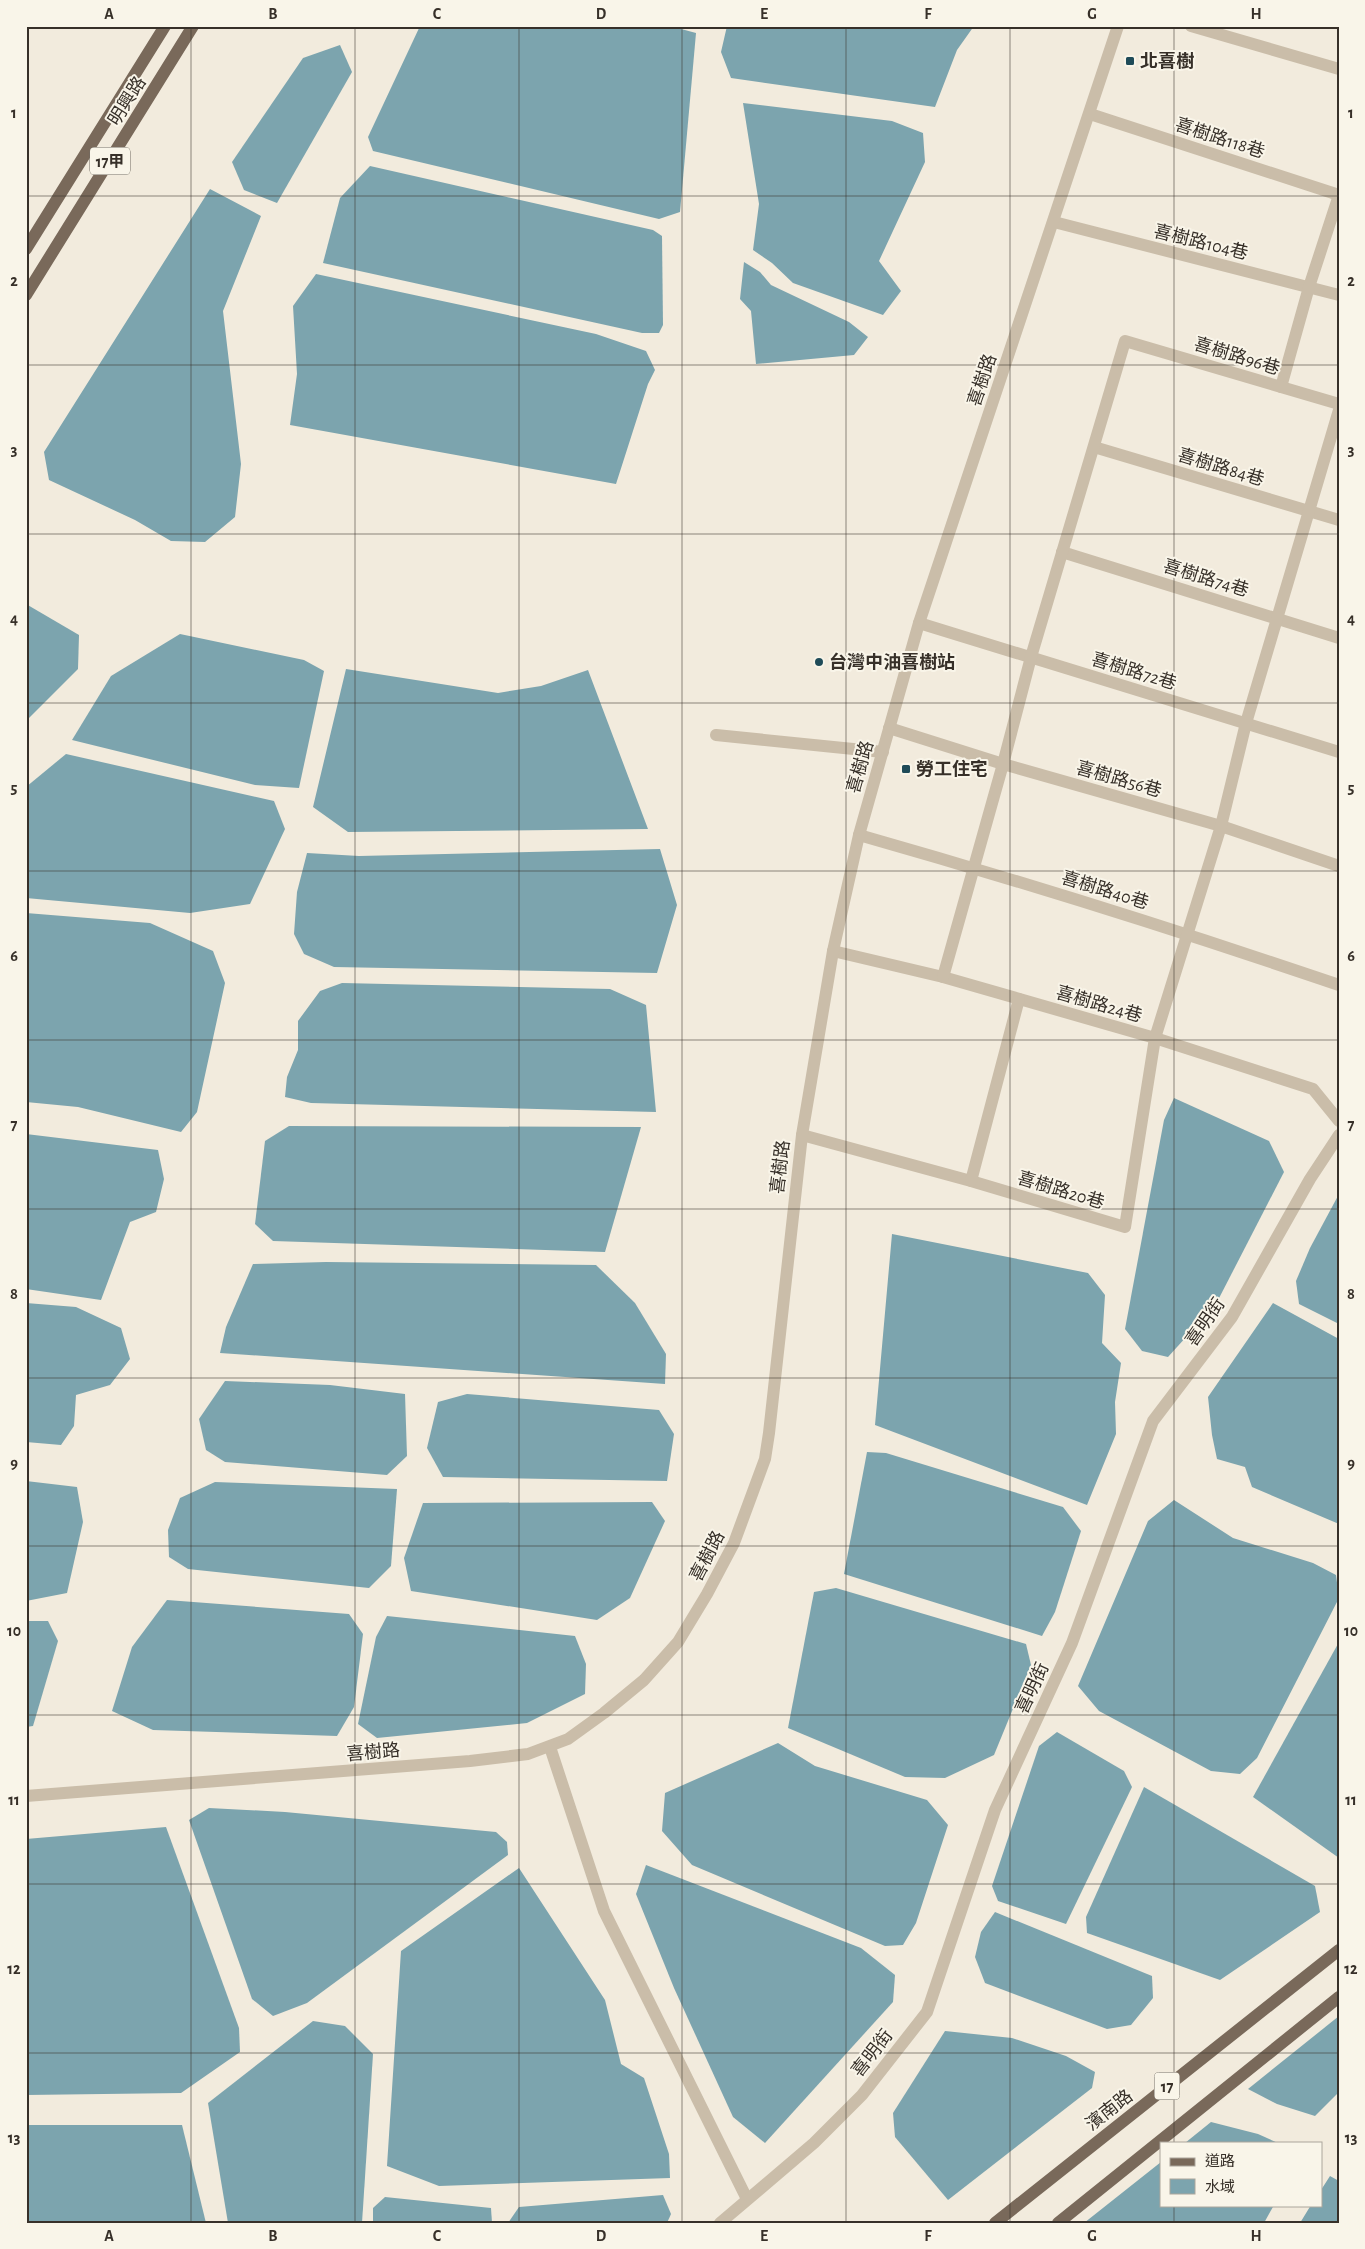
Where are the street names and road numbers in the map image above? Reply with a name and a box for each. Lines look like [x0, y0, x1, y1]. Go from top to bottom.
street label: 明興路 [104, 73, 150, 129]
street label: 喜樹路118巷 [1173, 114, 1267, 162]
road number: 17甲 [90, 148, 130, 175]
street label: 喜樹路104巷 [1152, 221, 1250, 263]
street label: 喜樹路96巷 [1192, 333, 1282, 379]
street label: 喜樹路 [964, 351, 1000, 409]
street label: 喜樹路84巷 [1175, 444, 1267, 490]
street label: 喜樹路74巷 [1161, 556, 1251, 600]
street label: 喜樹路72巷 [1089, 649, 1179, 693]
street label: 喜樹路 [843, 738, 877, 796]
street label: 喜樹路56巷 [1074, 757, 1164, 801]
street label: 喜樹路40巷 [1059, 867, 1151, 913]
street label: 喜樹路24巷 [1054, 982, 1144, 1026]
street label: 喜樹路 [767, 1139, 793, 1195]
street label: 喜樹路20巷 [1015, 1167, 1107, 1213]
street label: 喜明街 [1181, 1294, 1229, 1350]
street label: 喜樹路 [686, 1527, 728, 1585]
street label: 喜明街 [1012, 1659, 1052, 1717]
street label: 喜樹路 [345, 1740, 401, 1764]
street label: 喜明街 [847, 2026, 897, 2080]
road number: 17 [1154, 2072, 1180, 2100]
street label: 濱南路 [1082, 2085, 1136, 2135]

